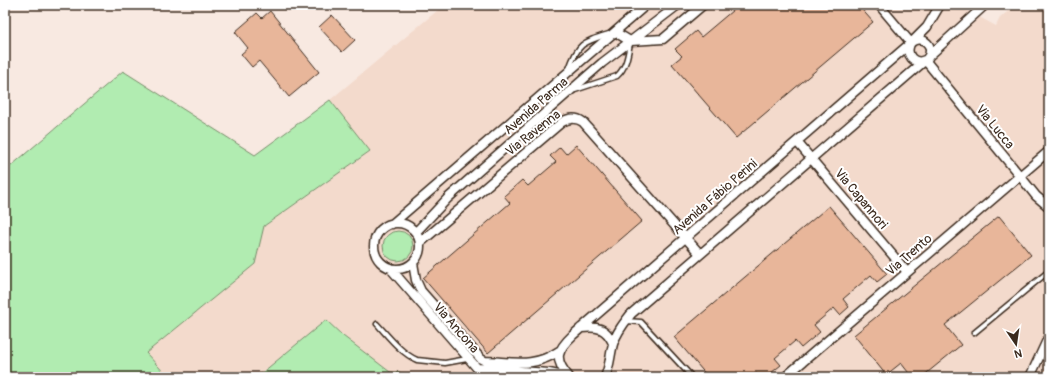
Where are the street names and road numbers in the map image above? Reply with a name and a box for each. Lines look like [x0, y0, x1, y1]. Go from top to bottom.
street label: Avenida Parma [501, 74, 571, 138]
street label: Via Lucca [972, 102, 1018, 152]
street label: Via Ravenna [502, 107, 564, 159]
street label: Avenida Fábio Perini [669, 156, 761, 238]
street label: Via Capannori [831, 166, 891, 232]
street label: Via Trento [883, 231, 935, 279]
street label: Via Ancona [430, 299, 482, 357]

